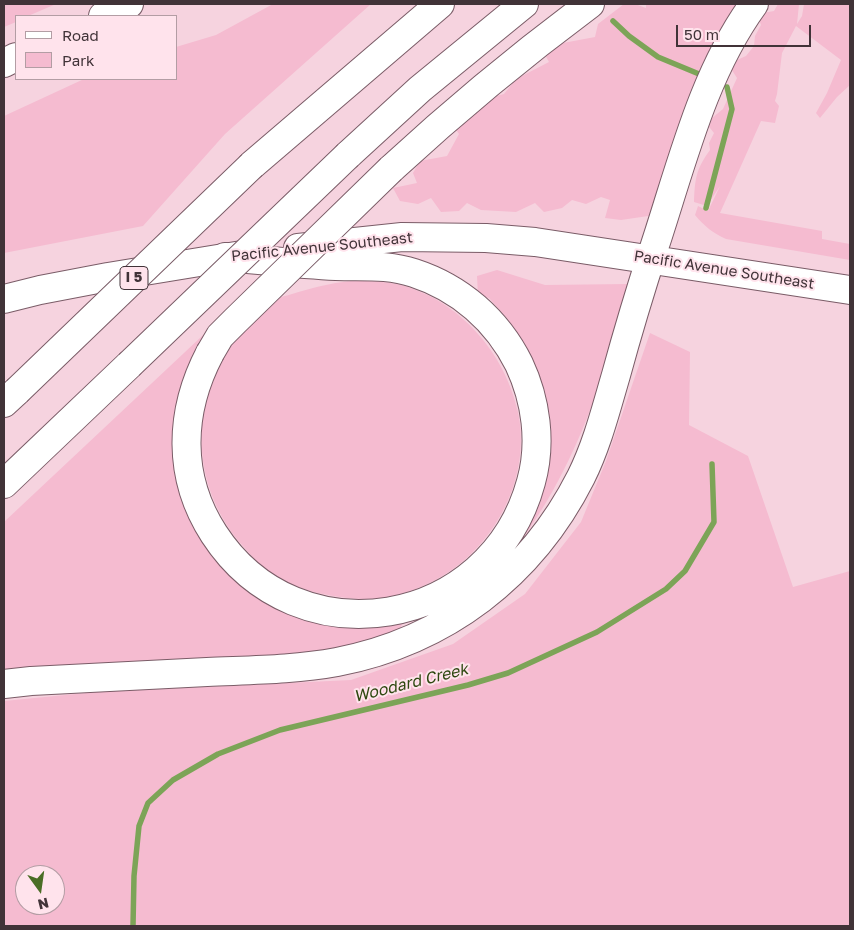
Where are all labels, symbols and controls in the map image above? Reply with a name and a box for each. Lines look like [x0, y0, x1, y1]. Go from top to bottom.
legend [15, 15, 178, 80]
scale bar [679, 15, 814, 47]
text: 50 m [684, 25, 719, 43]
text: Road [62, 26, 99, 44]
text: Park [62, 51, 94, 69]
street label: Pacific Avenue Southeast [230, 229, 414, 265]
street label: Pacific Avenue Southeast [632, 247, 816, 293]
road number: I 5 [120, 266, 148, 290]
water label: Woodard Creek [352, 659, 470, 707]
north arrow [15, 865, 65, 915]
text: N [36, 895, 51, 914]

